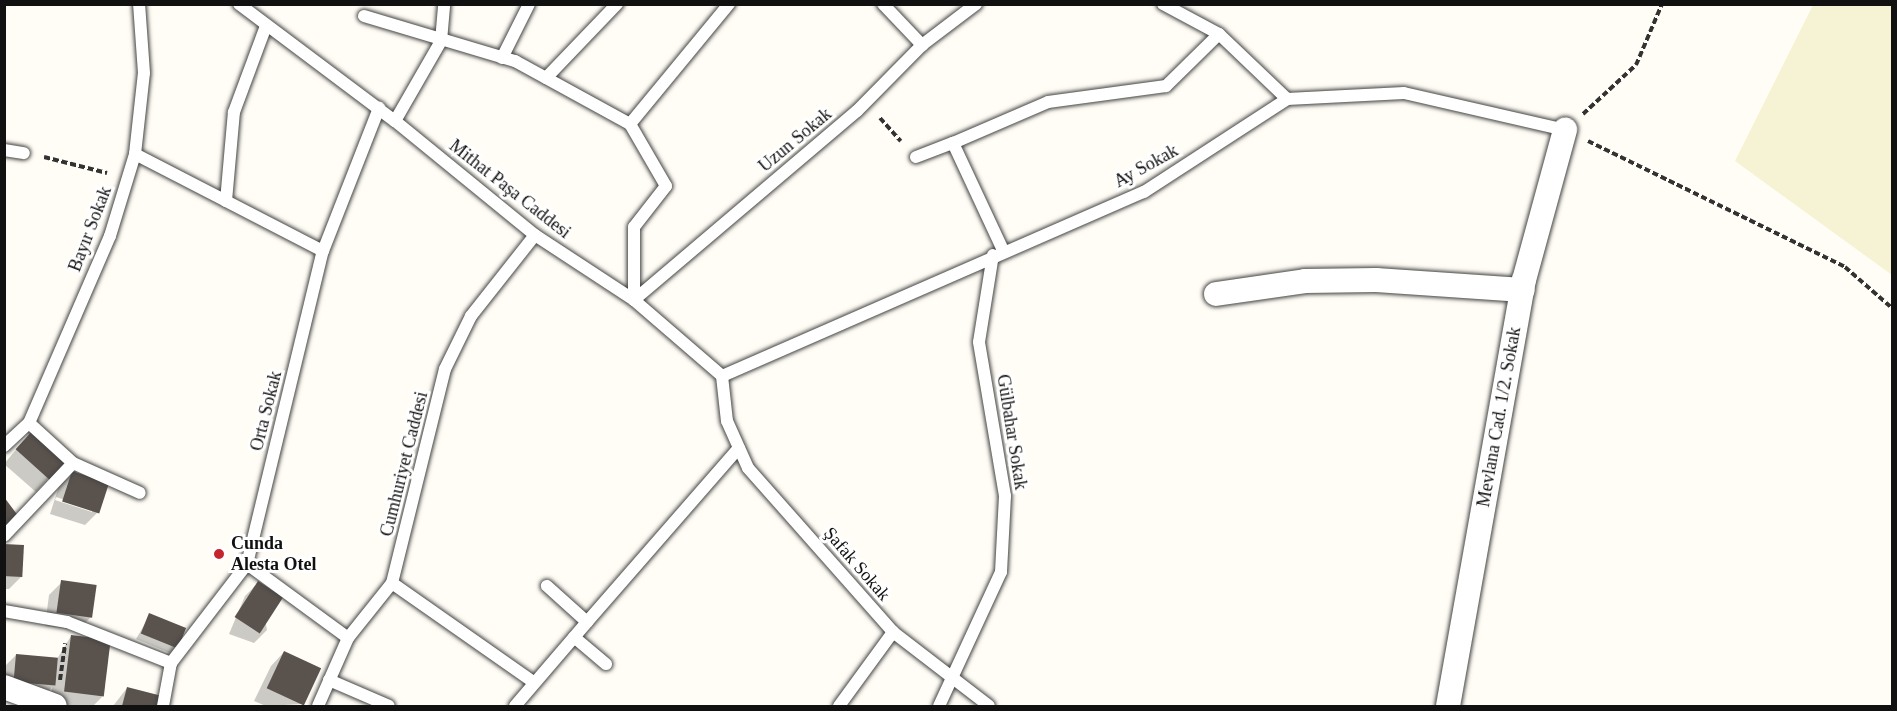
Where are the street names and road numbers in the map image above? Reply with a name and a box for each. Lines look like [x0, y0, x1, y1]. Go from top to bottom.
street label: Uzun Sokak [754, 103, 836, 177]
street label: Mithat Paşa Caddesi [445, 135, 575, 243]
street label: Ay Sokak [1110, 140, 1182, 192]
street label: Bayır Sokak [64, 183, 116, 275]
street label: Mevlana Cad. 1/2. Sokak [1473, 325, 1525, 509]
street label: Orta Sokak [246, 369, 286, 453]
street label: Gülbahar Sokak [992, 373, 1032, 491]
street label: Cumhuriyet Caddesi [376, 389, 432, 539]
street label: Şafak Sokak [819, 523, 895, 605]

